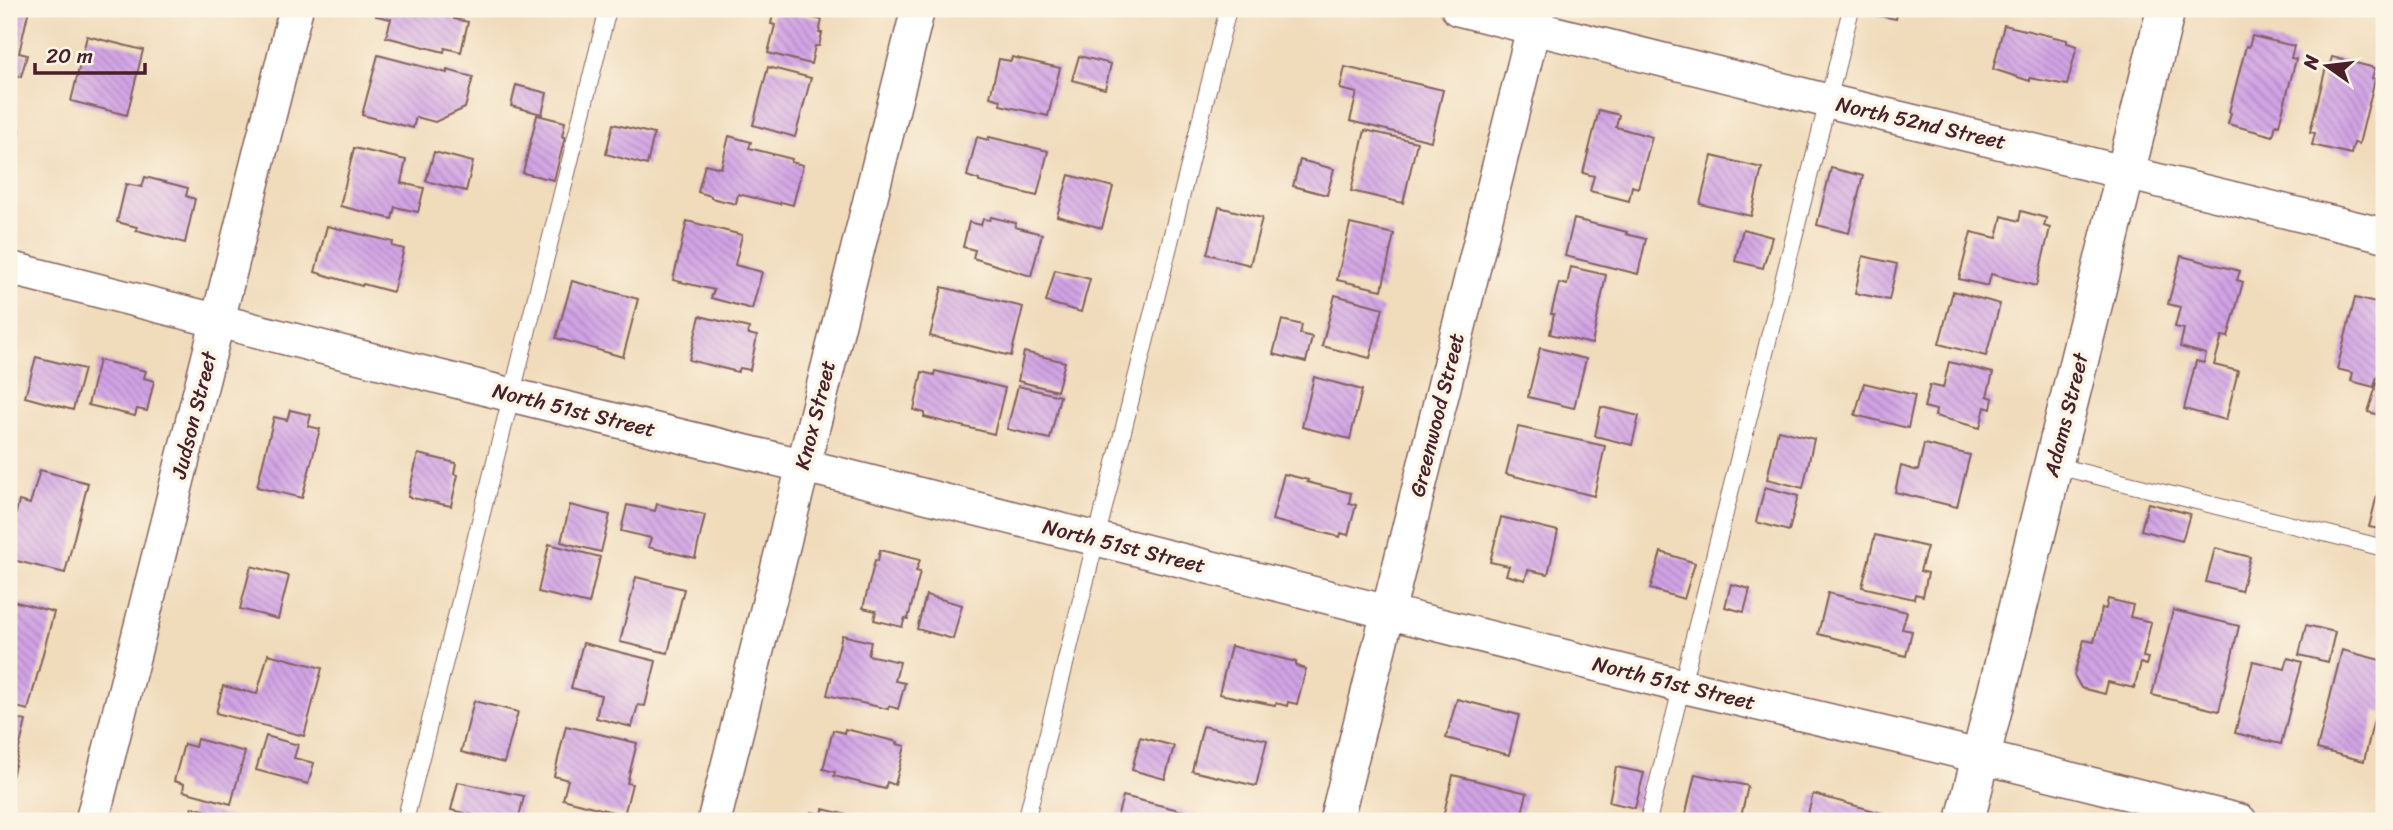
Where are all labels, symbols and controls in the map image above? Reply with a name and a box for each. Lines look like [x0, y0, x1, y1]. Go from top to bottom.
scale bar [35, 32, 145, 76]
north arrow [2292, 32, 2362, 102]
text: 20 m [46, 37, 93, 75]
text: N [2293, 51, 2329, 73]
street label: North 52nd Street [1832, 85, 2010, 161]
street label: Greenwood Street [1398, 329, 1476, 501]
street label: Judson Street [160, 346, 228, 483]
street label: Adams Street [2032, 347, 2100, 482]
street label: Knox Street [783, 356, 847, 474]
street label: North 51st Street [489, 371, 659, 449]
street label: North 51st Street [1039, 507, 1209, 585]
street label: North 51st Street [1589, 644, 1759, 722]

